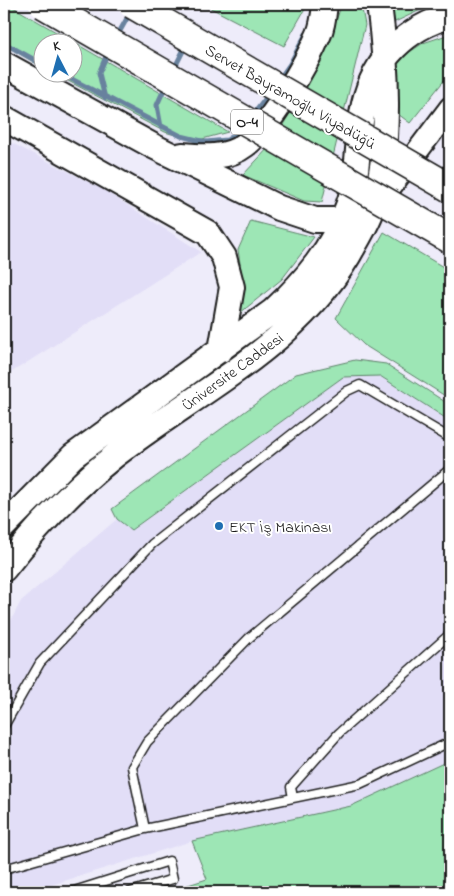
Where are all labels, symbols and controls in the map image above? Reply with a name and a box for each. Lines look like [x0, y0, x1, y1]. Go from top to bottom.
north arrow [32, 32, 82, 82]
text: K [52, 36, 62, 57]
street label: Servet Bayramoğlu Viyadüğü [200, 39, 380, 157]
road number: O-4 [231, 110, 263, 134]
street label: Üniversite Caddesi [177, 327, 289, 418]
place label: EKT İş Makinası [229, 516, 331, 540]
marker: EKT İş Makinası [213, 520, 225, 532]

